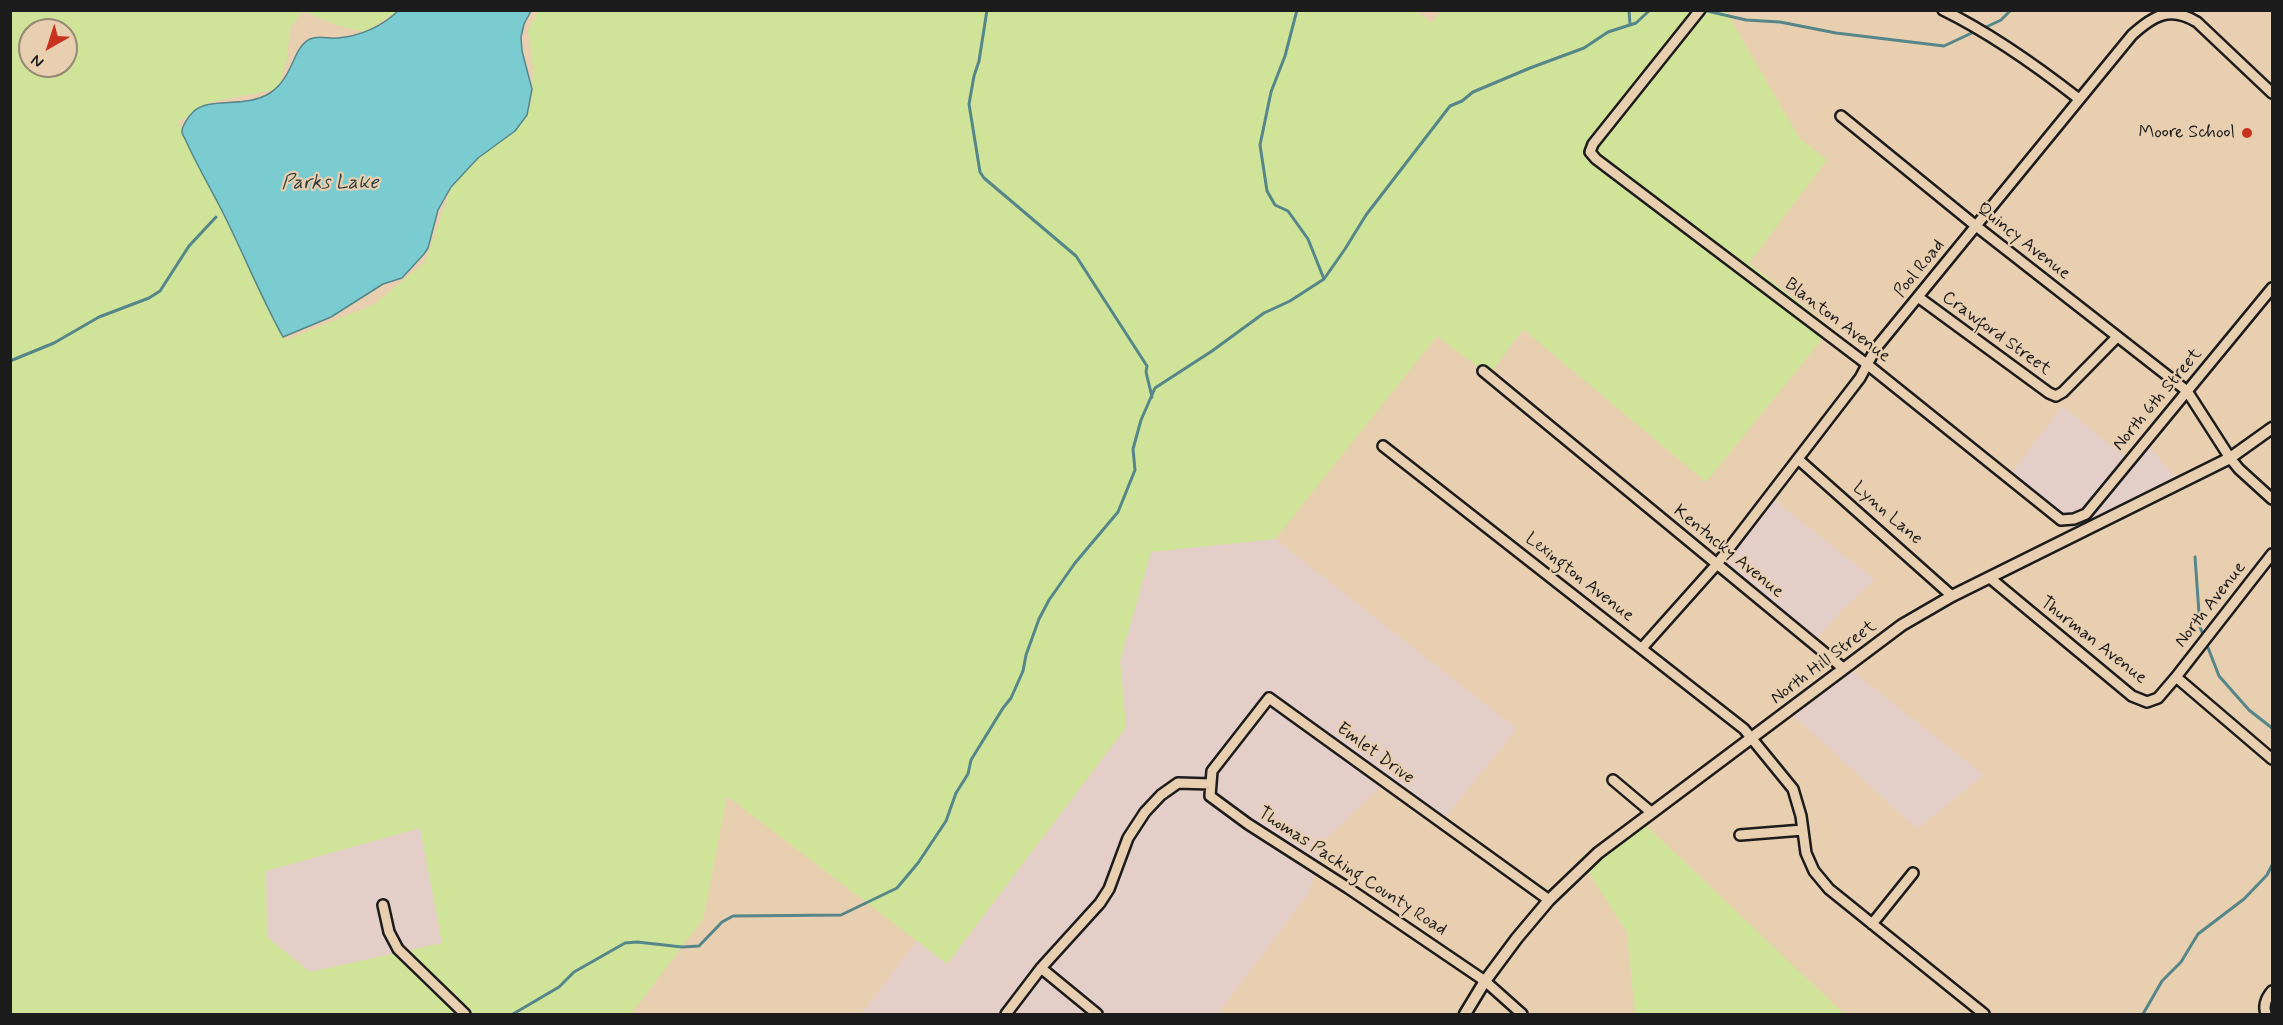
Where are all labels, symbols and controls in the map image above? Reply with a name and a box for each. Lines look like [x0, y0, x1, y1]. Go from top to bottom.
north arrow [18, 18, 78, 78]
text: N [27, 49, 48, 72]
place label: Moore School [2138, 122, 2235, 144]
marker: Moore School [2240, 126, 2254, 140]
water label: Parks Lake [282, 172, 378, 196]
street label: Quincy Avenue [1972, 199, 2074, 285]
street label: Pool Road [1890, 236, 1950, 302]
street label: Blanton Avenue [1780, 274, 1894, 368]
street label: Crawford Street [1937, 287, 2055, 381]
street label: North 6th Street [2109, 344, 2207, 456]
street label: Lynn Lane [1848, 478, 1926, 550]
street label: Kentucky Avenue [1668, 501, 1788, 603]
street label: Lexington Avenue [1520, 529, 1638, 627]
street label: North Avenue [2171, 558, 2251, 652]
street label: Thurman Avenue [2035, 593, 2151, 689]
street label: North Hill Street [1767, 616, 1881, 710]
street label: Emlet Drive [1332, 719, 1418, 789]
street label: Thomas Packing County Road [1253, 803, 1451, 941]

